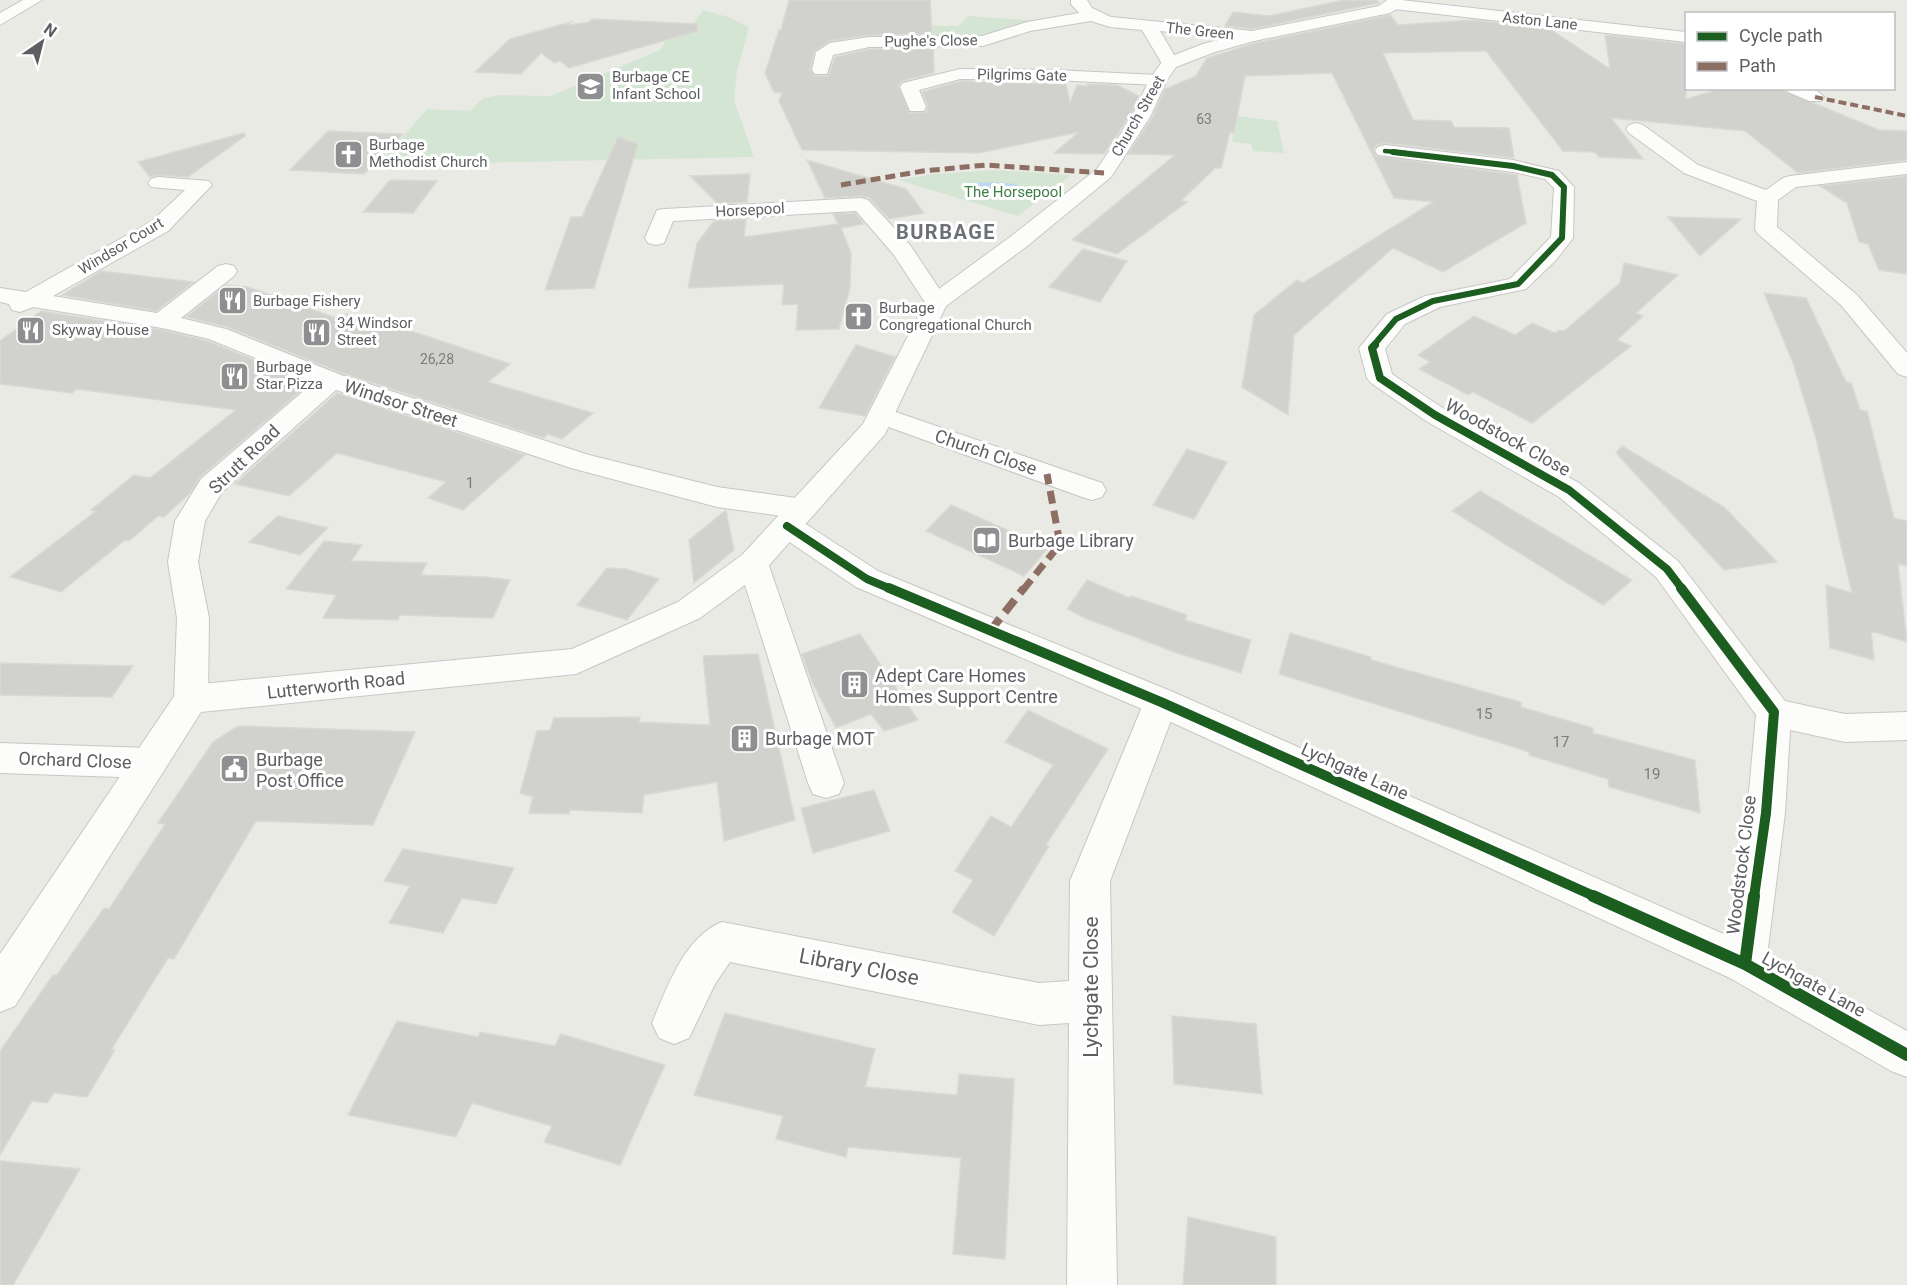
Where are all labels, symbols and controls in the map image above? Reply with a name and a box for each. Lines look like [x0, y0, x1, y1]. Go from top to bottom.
street label: Aston Lane [1502, 8, 1578, 34]
north arrow [12, 12, 72, 72]
legend [1685, 12, 1895, 90]
street label: The Green [1165, 18, 1235, 44]
text: N [40, 19, 60, 41]
text: Cycle path [1739, 25, 1823, 46]
street label: Pughe's Close [884, 31, 978, 51]
text: Path [1739, 55, 1776, 76]
street label: Pilgrims Gate [977, 65, 1067, 85]
place label: Burbage CE Infant School [612, 68, 700, 103]
school or university icon: Burbage CE Infant School [575, 70, 607, 102]
street label: Church Street [1108, 72, 1168, 160]
house number: 63 [1196, 111, 1212, 127]
place label: Burbage Methodist Church [369, 136, 488, 171]
church icon: Burbage Methodist Church [332, 138, 364, 170]
park label: The Horsepool [964, 183, 1062, 201]
street label: Horsepool [715, 199, 785, 221]
street label: Windsor Court [75, 214, 167, 278]
district label: BURBAGE [896, 220, 996, 244]
restaurant icon: Burbage Fishery [216, 285, 248, 317]
place label: Burbage Fishery [253, 292, 361, 310]
place label: Burbage Congregational Church [879, 299, 1032, 334]
church icon: Burbage Congregational Church [842, 301, 874, 333]
restaurant icon: Skyway House [15, 314, 47, 346]
place label: 34 Windsor Street [337, 314, 413, 349]
restaurant icon: 34 Windsor Street [300, 316, 332, 348]
place label: Skyway House [52, 321, 149, 339]
house number: 26,28 [420, 351, 454, 367]
place label: Burbage Star Pizza [256, 358, 323, 393]
restaurant icon: Burbage Star Pizza [219, 360, 251, 392]
street label: Windsor Street [342, 375, 460, 431]
street label: Woodstock Close [1442, 394, 1574, 480]
street label: Strutt Road [204, 420, 284, 498]
street label: Church Close [932, 425, 1040, 479]
house number: 1 [466, 474, 474, 492]
library icon: Burbage Library [971, 524, 1003, 556]
place label: Burbage Library [1008, 530, 1134, 551]
place label: Adept Care Homes Homes Support Centre [875, 665, 1058, 707]
street label: Lutterworth Road [266, 667, 406, 703]
building icon: Adept Care Homes Homes Support Centre [838, 669, 870, 701]
house number: 15 [1476, 705, 1492, 723]
building icon: Burbage MOT [728, 722, 760, 754]
place label: Burbage MOT [765, 728, 875, 749]
house number: 17 [1553, 733, 1569, 751]
street label: Lychgate Lane [1298, 738, 1412, 804]
street label: Orchard Close [18, 748, 132, 772]
place label: Burbage Post Office [256, 749, 344, 791]
public building icon: Burbage Post Office [219, 753, 251, 785]
house number: 19 [1644, 765, 1660, 783]
street label: Woodstock Close [1722, 794, 1760, 936]
street label: Lychgate Close [1079, 916, 1103, 1058]
street label: Library Close [797, 944, 921, 990]
street label: Lychgate Lane [1759, 947, 1869, 1021]

